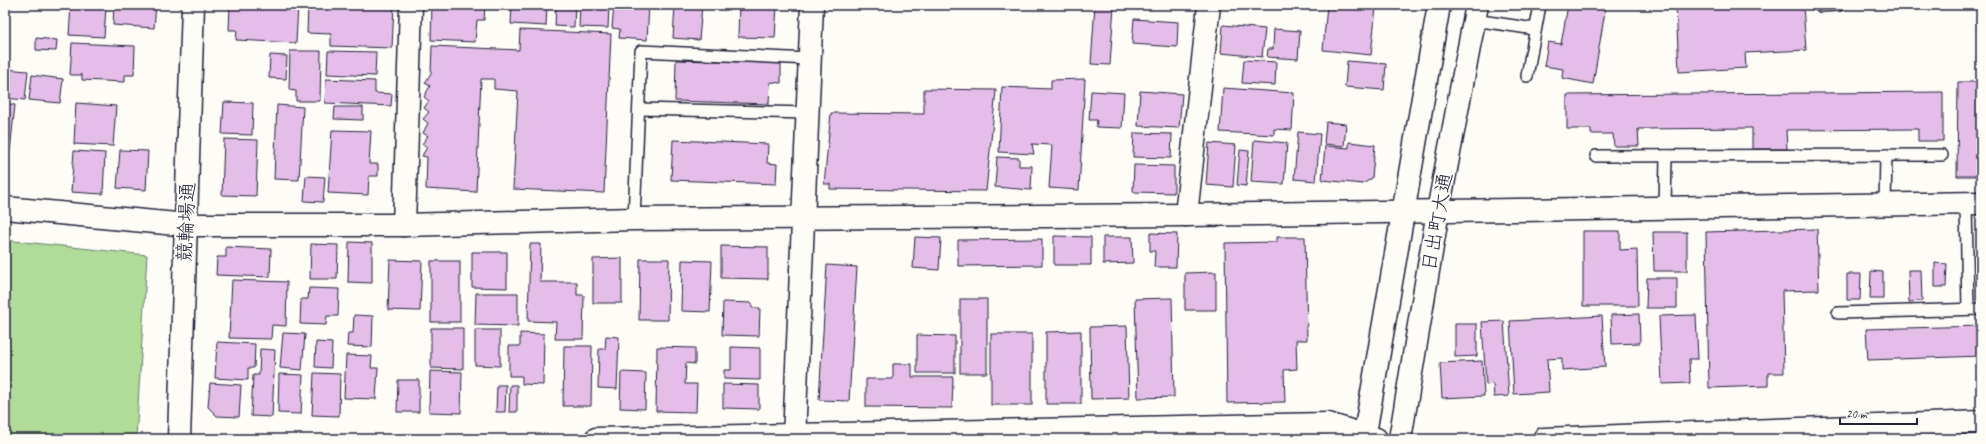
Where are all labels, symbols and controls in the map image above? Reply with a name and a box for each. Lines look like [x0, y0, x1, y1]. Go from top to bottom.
street label: 日出町大通 [1416, 171, 1458, 273]
street label: 競輪場通 [171, 181, 201, 263]
scale bar [1840, 400, 1917, 426]
text: 20 m [1846, 406, 1868, 422]

